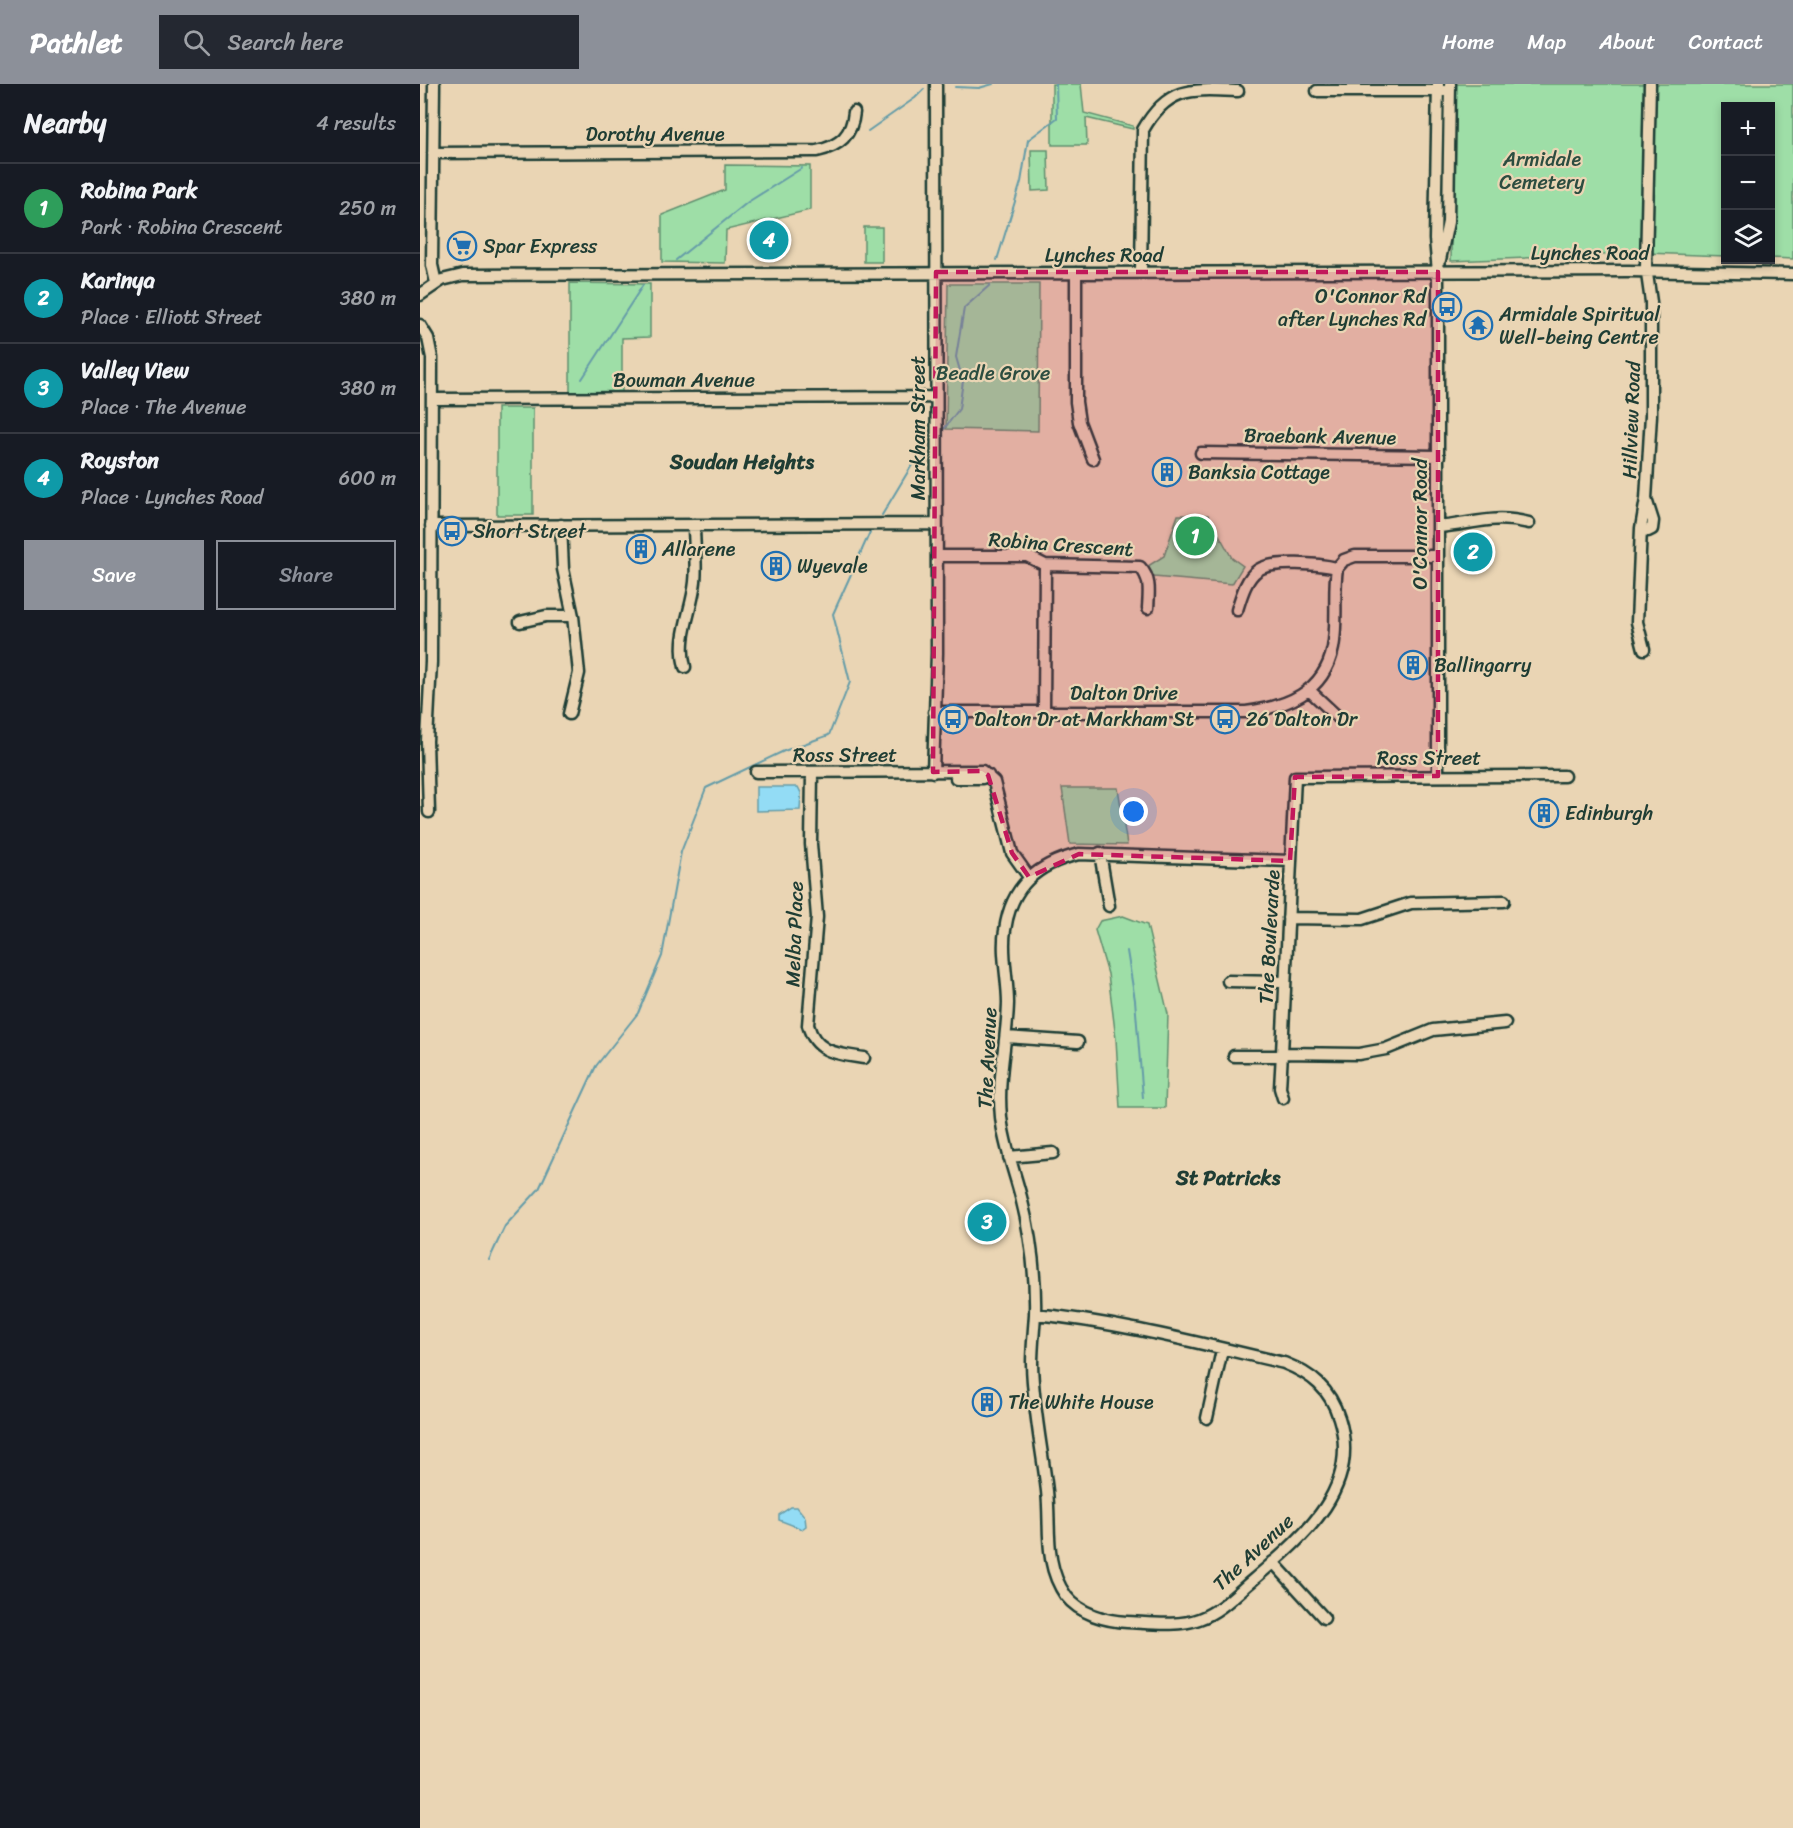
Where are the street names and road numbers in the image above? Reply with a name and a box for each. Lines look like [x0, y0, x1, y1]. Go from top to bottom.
street label: Dorothy Avenue [585, 117, 725, 152]
street label: Lynches Road [1531, 236, 1651, 271]
street label: Lynches Road [1045, 238, 1165, 273]
street label: Markham Street [901, 356, 936, 500]
street label: Hillview Road [1612, 359, 1651, 479]
street label: Bowman Avenue [613, 363, 755, 398]
street label: Braebank Avenue [1243, 418, 1397, 455]
street label: O'Connor Road [1403, 457, 1438, 589]
street label: Robina Crescent [987, 522, 1135, 567]
street label: Dalton Drive [1070, 676, 1178, 711]
street label: Ross Street [793, 738, 897, 773]
street label: Ross Street [1377, 741, 1481, 776]
street label: The Boulevarde [1249, 869, 1291, 1005]
street label: Melba Place [775, 880, 814, 988]
street label: The Avenue [967, 1006, 1008, 1110]
street label: The Avenue [1204, 1505, 1302, 1600]

